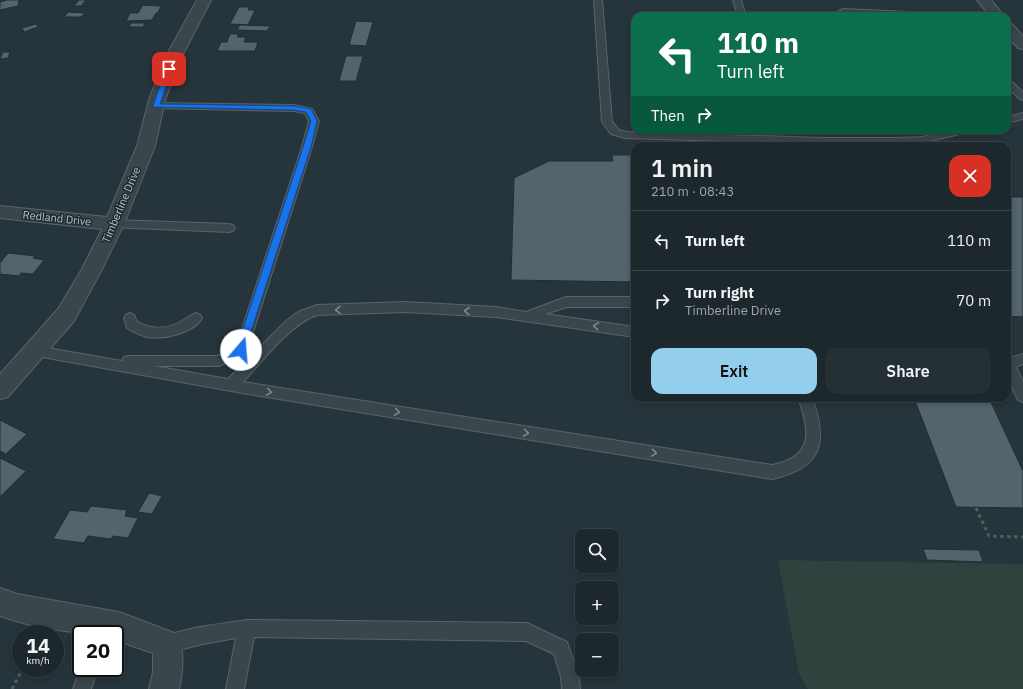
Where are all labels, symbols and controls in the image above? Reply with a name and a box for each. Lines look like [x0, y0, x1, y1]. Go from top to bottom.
text: 110 m [717, 24, 799, 61]
icon: left [651, 28, 703, 80]
pin [152, 52, 186, 86]
icon: arrive [158, 58, 180, 80]
text: Turn left [717, 60, 785, 83]
icon: right [693, 104, 715, 126]
text: Then [651, 106, 685, 125]
text: 1 min [651, 152, 713, 184]
button: close [949, 155, 991, 197]
street label: Timberline Drive [99, 165, 143, 245]
text: 210 m · 08:43 [651, 183, 734, 200]
street label: Redland Drive [22, 207, 92, 229]
icon: left [651, 230, 673, 252]
text: Turn left [685, 231, 745, 250]
text: 110 m [947, 231, 991, 250]
text: Turn right [685, 283, 754, 302]
icon: right [651, 290, 673, 312]
text: 70 m [956, 291, 991, 310]
text: Timberline Drive [685, 302, 781, 319]
one-way arrow [335, 305, 341, 314]
one-way arrow [464, 306, 470, 315]
one-way arrow [593, 322, 599, 331]
position arrow [220, 329, 262, 371]
button: Exit [651, 348, 817, 394]
button: Share [825, 348, 991, 394]
one-way arrow [266, 387, 272, 395]
one-way arrow [394, 407, 401, 416]
one-way arrow [523, 428, 529, 437]
one-way arrow [651, 448, 657, 457]
map controls [575, 529, 619, 677]
button: search [575, 529, 619, 573]
button: + [575, 581, 619, 625]
speed limit sign: 20 [72, 625, 124, 677]
text: 14 [26, 632, 50, 659]
button: − [575, 633, 619, 677]
text: km/h [26, 654, 50, 667]

